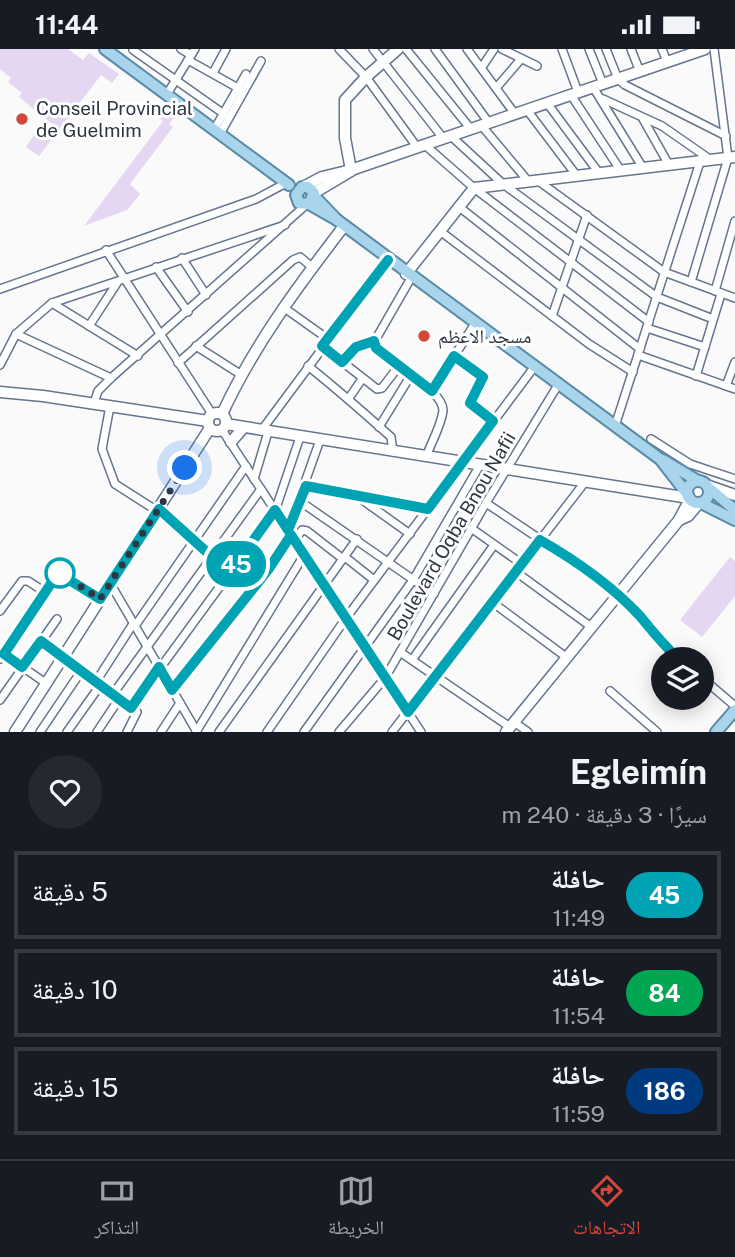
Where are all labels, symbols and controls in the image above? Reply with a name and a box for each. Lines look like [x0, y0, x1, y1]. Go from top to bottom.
text: 11:44 [35, 9, 98, 40]
place label: Conseil Provincial de Guelmim [36, 97, 193, 141]
marker: Conseil Provincial de Guelmim [14, 111, 30, 127]
place label: مسجد الاعظم [438, 325, 531, 349]
marker: مسجد الاعظم [416, 328, 432, 344]
street label: Boulevard Oqba Bnou Nafii [382, 428, 520, 644]
your location [167, 450, 202, 485]
line badge: 45 [204, 541, 268, 587]
text: 45 [220, 550, 252, 578]
unlabelled marker [45, 558, 75, 588]
map controls [651, 647, 714, 710]
button: layers [651, 647, 714, 710]
text: Egleimín [570, 753, 707, 791]
button: heart [28, 755, 102, 829]
text: سيرًا · 3 دقيقة · 240 m [502, 801, 707, 828]
text: حافلة [551, 863, 605, 894]
text: 5 دقيقة [32, 876, 108, 907]
text: 45 [649, 881, 680, 909]
text: 11:49 [552, 904, 605, 931]
text: حافلة [551, 961, 605, 992]
text: 10 دقيقة [32, 974, 118, 1005]
text: 84 [649, 979, 680, 1007]
text: 11:54 [552, 1002, 605, 1029]
text: حافلة [551, 1059, 605, 1090]
text: 15 دقيقة [32, 1072, 118, 1103]
text: 186 [643, 1077, 686, 1105]
text: 11:59 [552, 1100, 605, 1127]
tab: التذاكر [95, 1172, 139, 1246]
tab: الخريطة [328, 1172, 384, 1246]
tab: الاتجاهات [573, 1172, 640, 1246]

